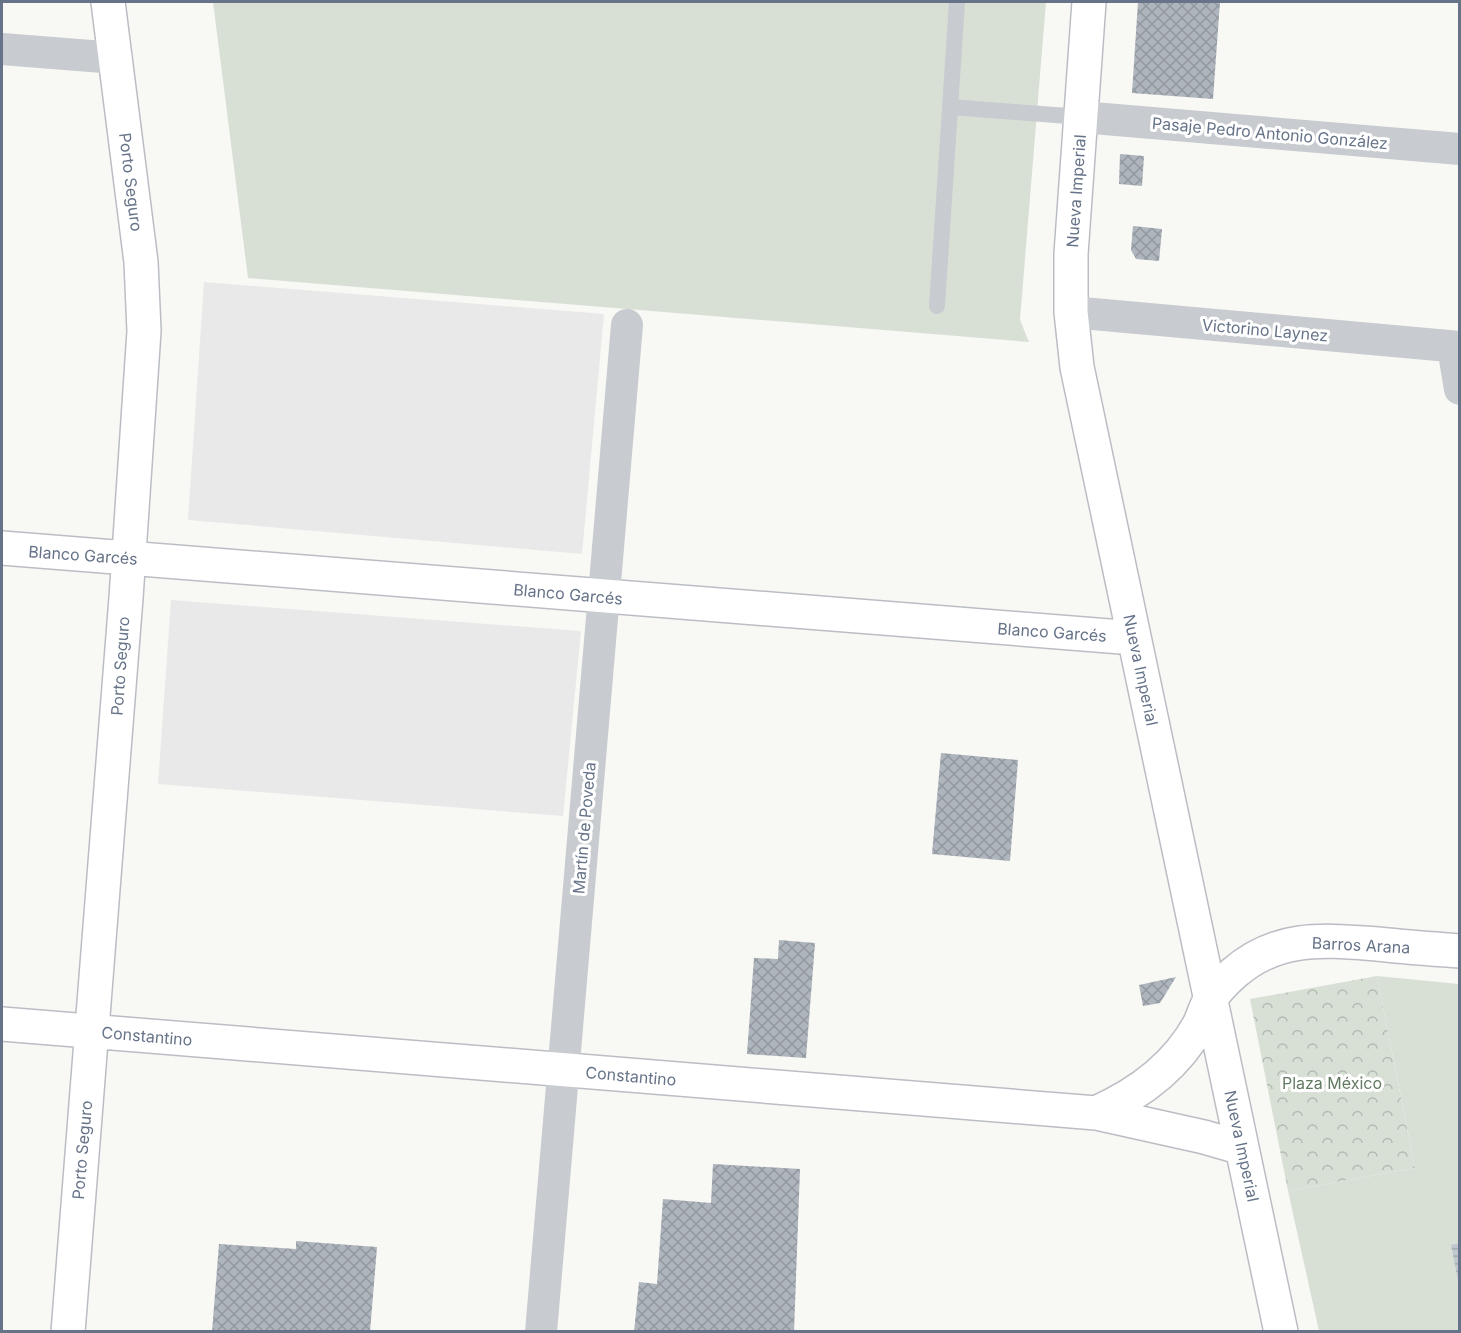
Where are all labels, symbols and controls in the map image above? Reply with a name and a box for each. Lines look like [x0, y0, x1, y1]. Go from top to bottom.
street label: Pasaje Pedro Antonio González [1151, 113, 1389, 153]
street label: Porto Seguro [115, 131, 147, 233]
street label: Nueva Imperial [1062, 134, 1090, 248]
street label: Victorino Laynez [1201, 315, 1329, 345]
street label: Blanco Garcés [28, 541, 138, 569]
street label: Blanco Garcés [513, 579, 623, 609]
street label: Nueva Imperial [1119, 612, 1163, 728]
street label: Porto Seguro [107, 616, 133, 716]
street label: Blanco Garcés [997, 618, 1107, 646]
street label: Martín de Poveda [568, 761, 600, 895]
street label: Barros Arana [1311, 932, 1411, 958]
street label: Constantino [101, 1022, 193, 1050]
street label: Constantino [585, 1062, 677, 1090]
park label: Plaza México [1282, 1073, 1382, 1093]
street label: Nueva Imperial [1220, 1088, 1264, 1204]
street label: Porto Seguro [68, 1100, 96, 1200]

